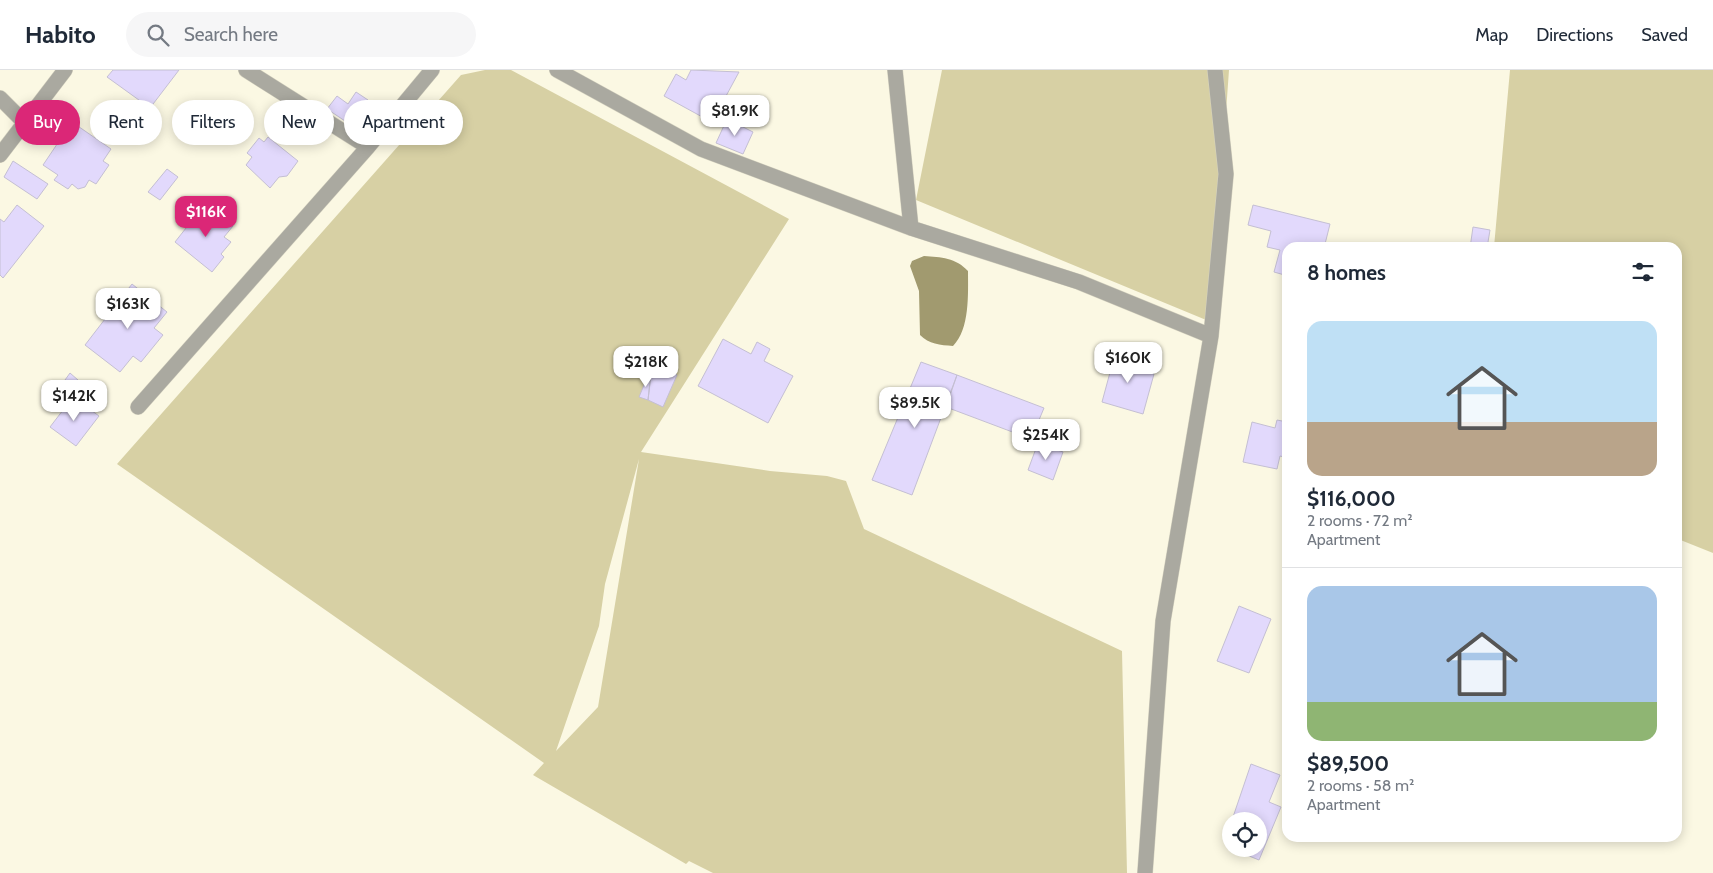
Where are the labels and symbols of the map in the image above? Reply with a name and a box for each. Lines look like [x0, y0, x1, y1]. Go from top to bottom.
pin: $81.9K [694, 94, 776, 137]
pin: $116K [171, 196, 241, 238]
pin: $163K [93, 288, 163, 330]
pin: $160K [1093, 342, 1163, 384]
pin: $218K [611, 346, 681, 388]
pin: $142K [39, 380, 109, 422]
pin: $89.5K [874, 386, 956, 429]
pin: $254K [1011, 418, 1081, 461]

